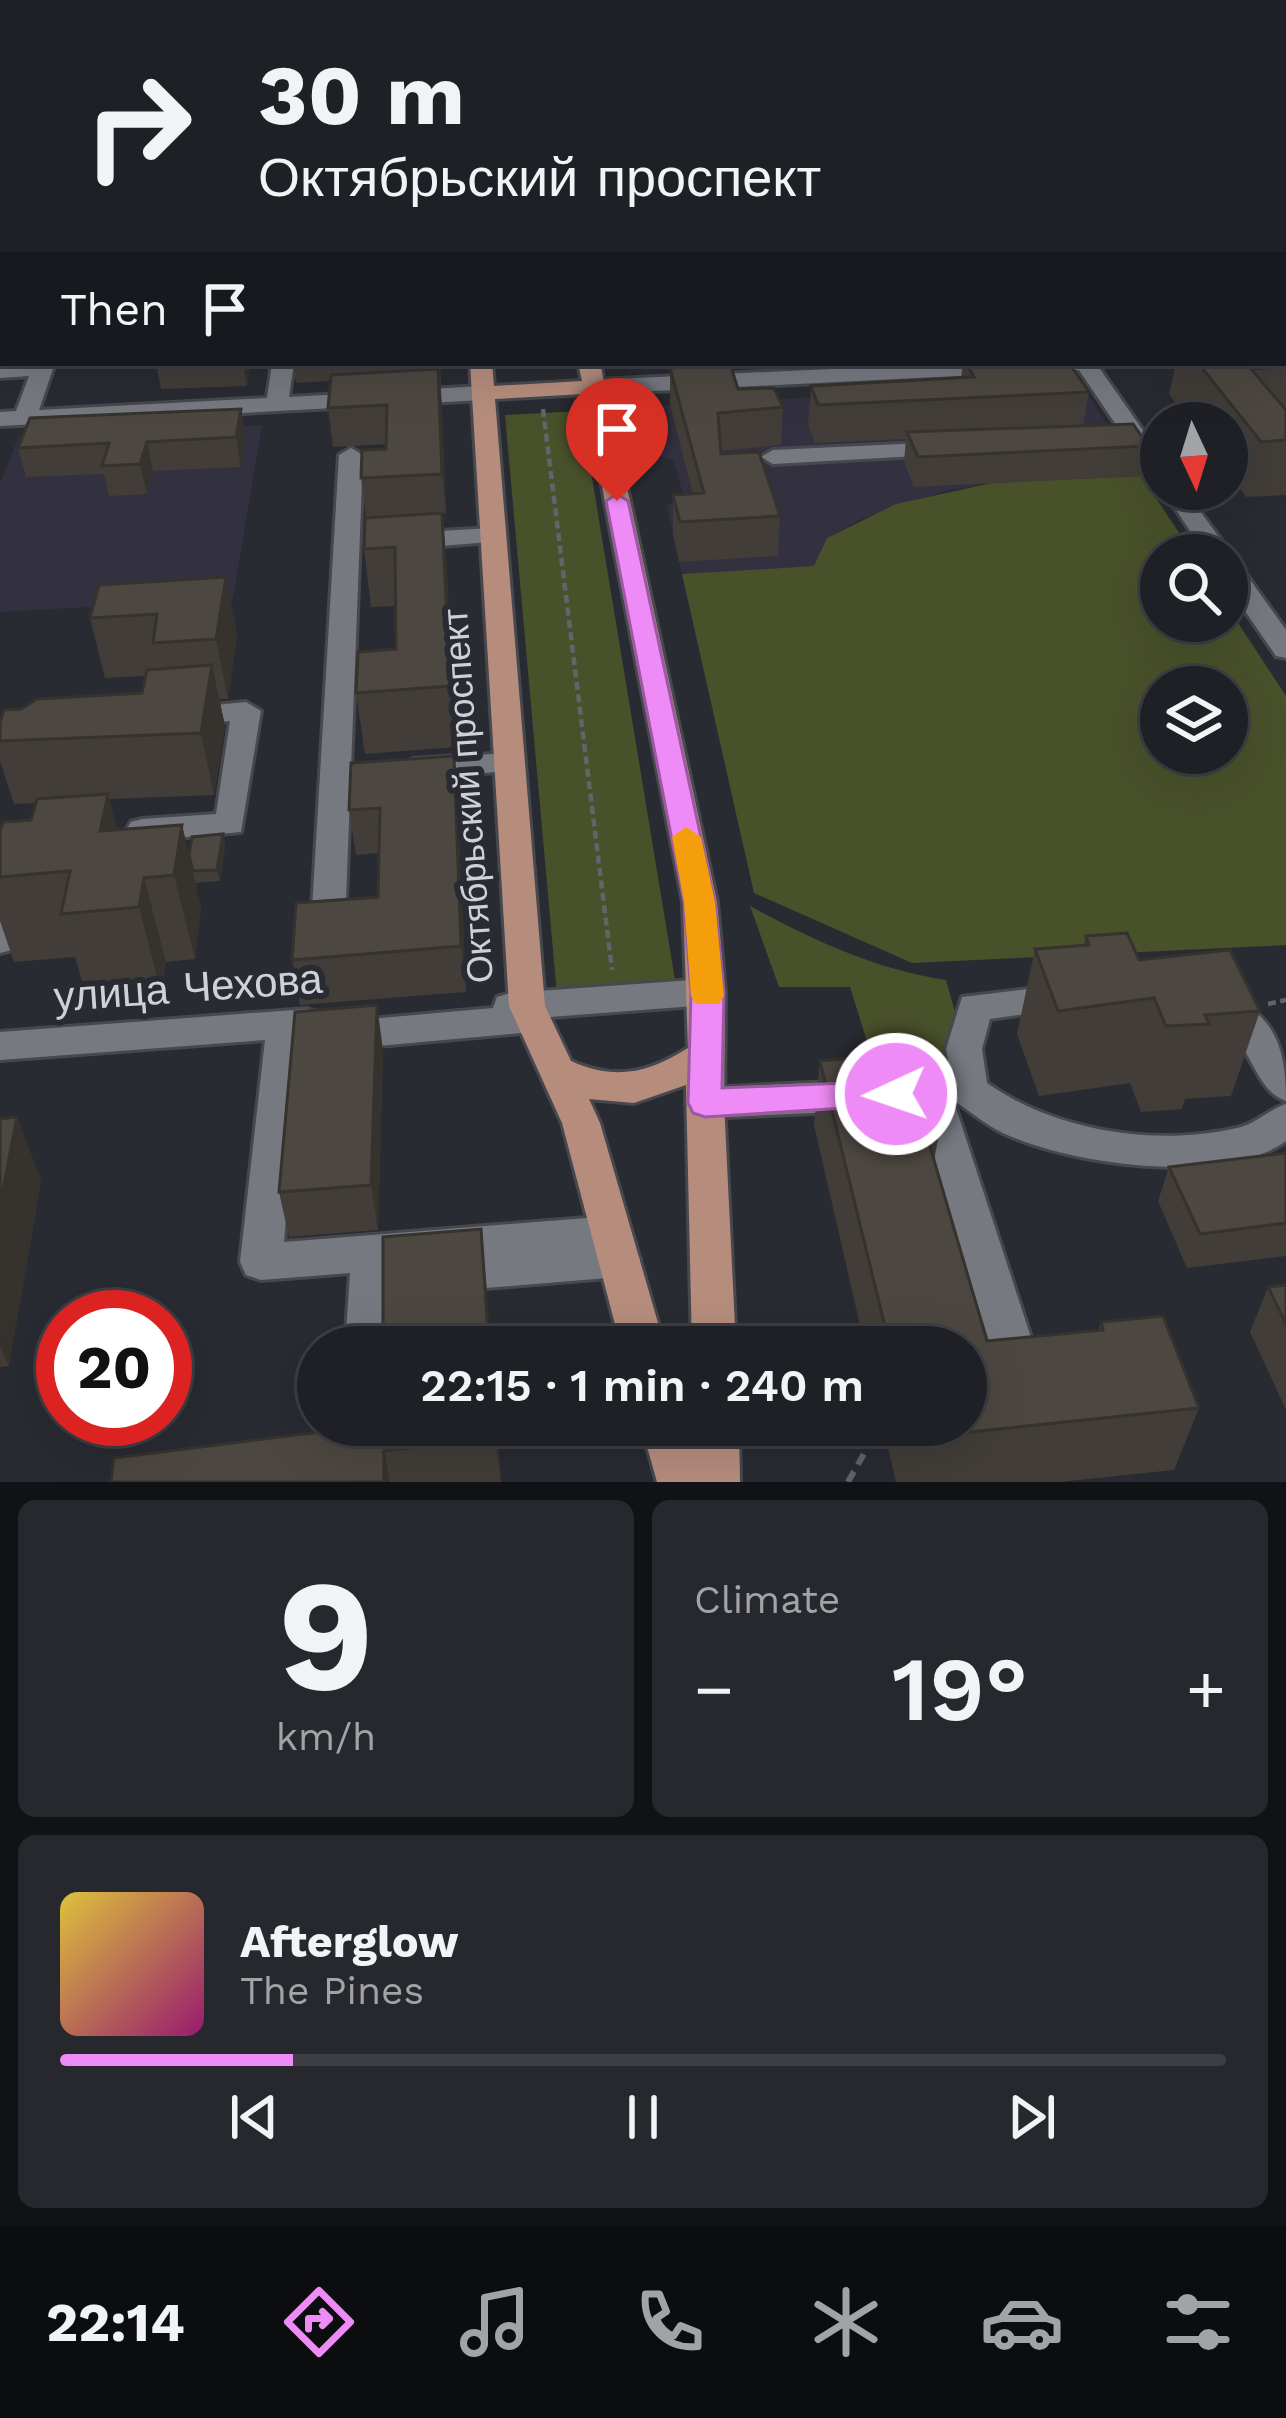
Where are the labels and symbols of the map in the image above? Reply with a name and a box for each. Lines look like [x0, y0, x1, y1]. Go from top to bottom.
pin [566, 378, 668, 501]
north arrow [1140, 402, 1248, 510]
street label: Октябрьский проспект [434, 607, 502, 985]
street label: улица Чехова [52, 954, 325, 1021]
position arrow [833, 1031, 959, 1157]
speed limit sign: 20 [36, 1290, 192, 1446]

